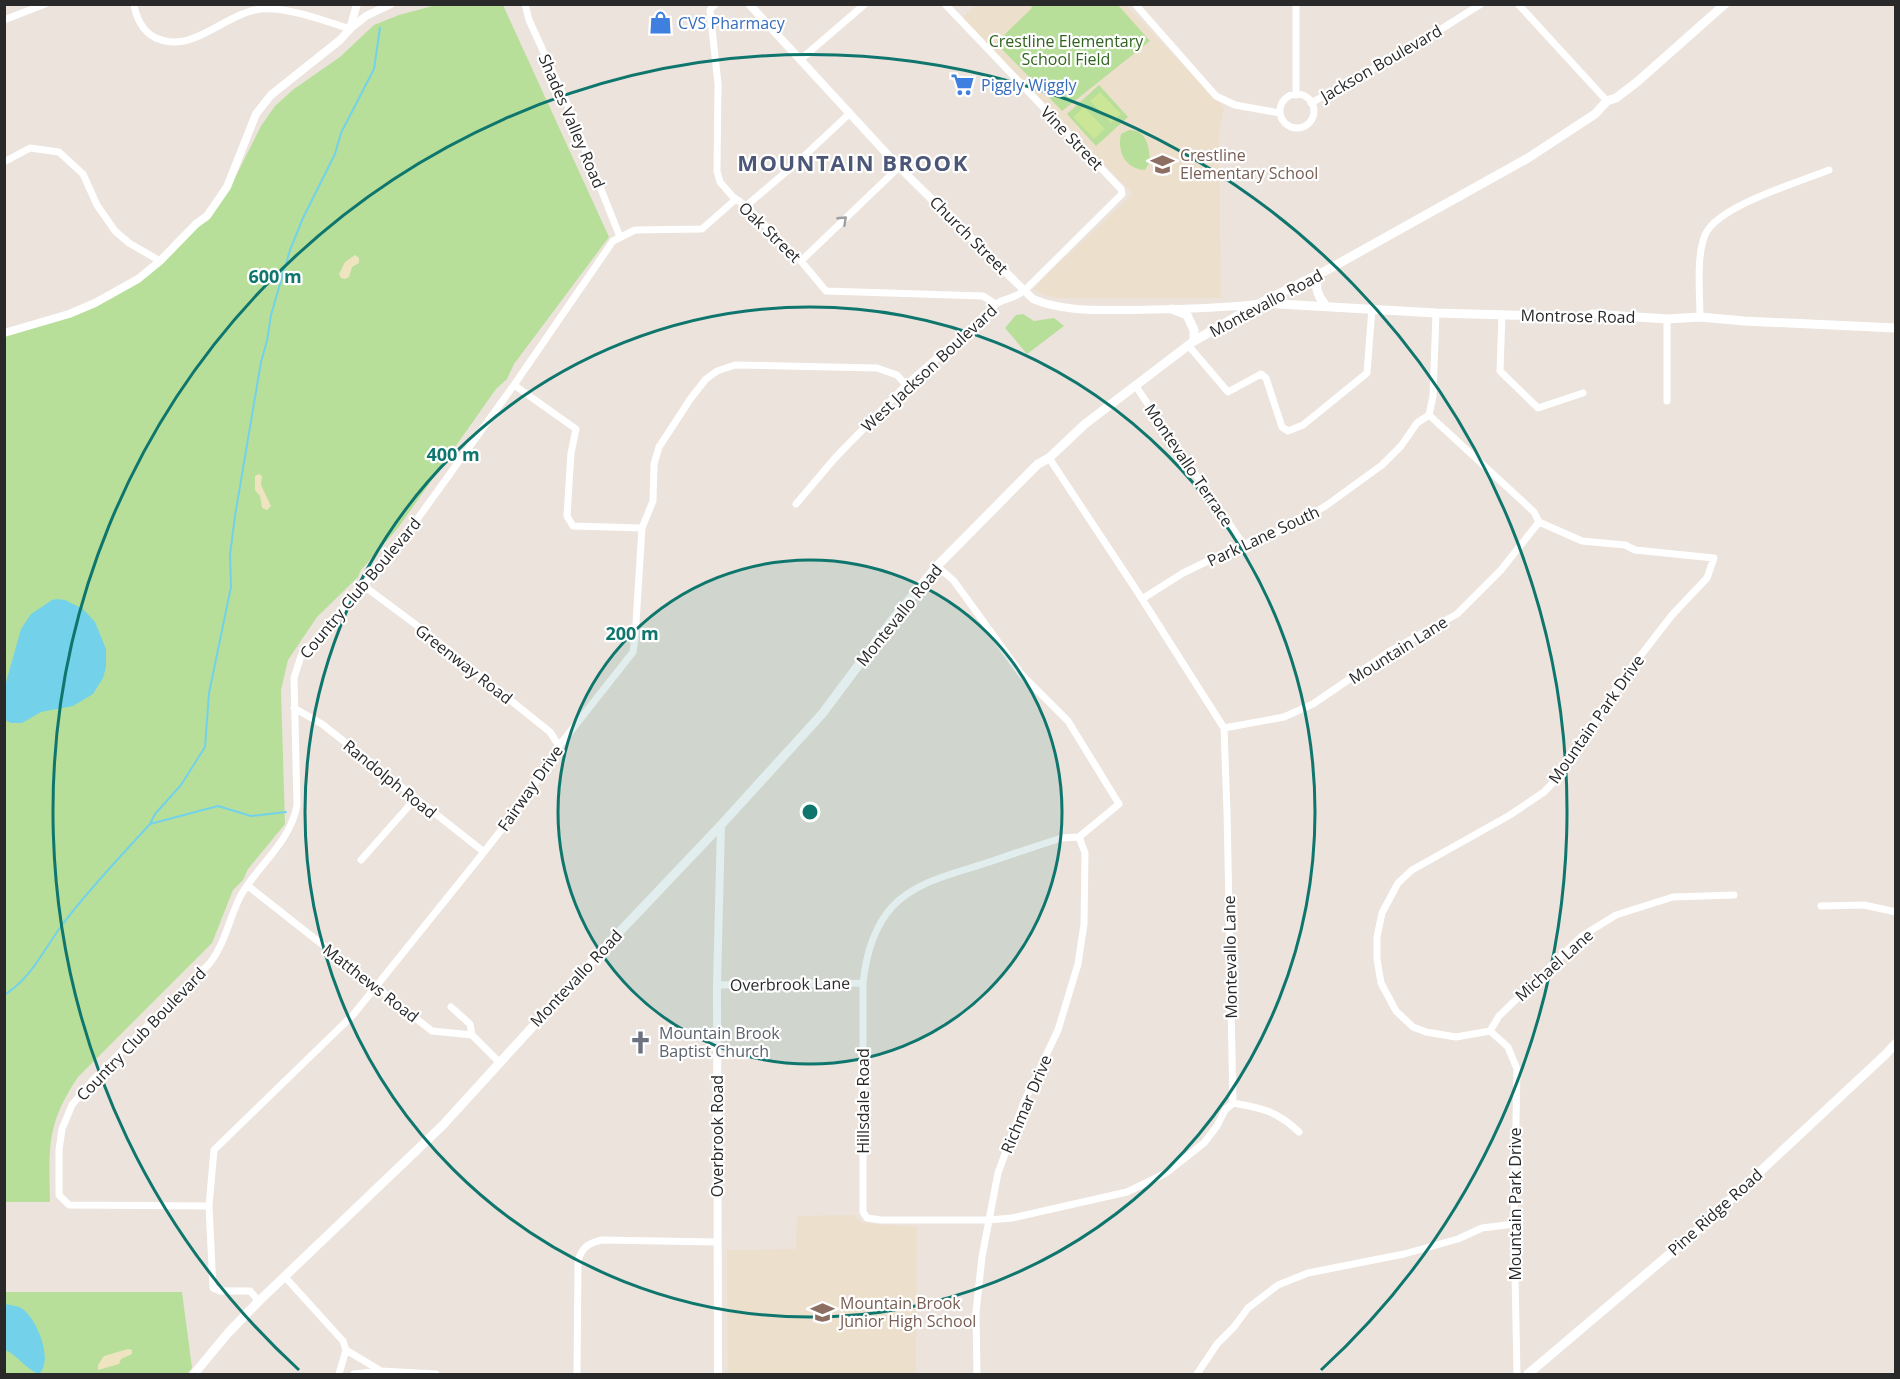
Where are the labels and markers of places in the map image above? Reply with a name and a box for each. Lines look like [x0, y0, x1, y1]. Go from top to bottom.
shop icon: CVS Pharmacy [647, 10, 673, 36]
place label: CVS Pharmacy [678, 12, 786, 34]
supermarket icon: Piggly Wiggly [950, 72, 976, 98]
place label: Piggly Wiggly [981, 74, 1077, 96]
place label: Crestline Elementary School [1180, 144, 1318, 184]
school or university icon: Crestline Elementary School [1149, 151, 1175, 177]
centre of rings [800, 802, 820, 822]
place label: Mountain Brook Baptist Church [659, 1022, 780, 1062]
church icon: Mountain Brook Baptist Church [628, 1029, 654, 1055]
place label: Mountain Brook Junior High School [838, 1292, 976, 1332]
school or university icon: Mountain Brook Junior High School [809, 1299, 835, 1325]

